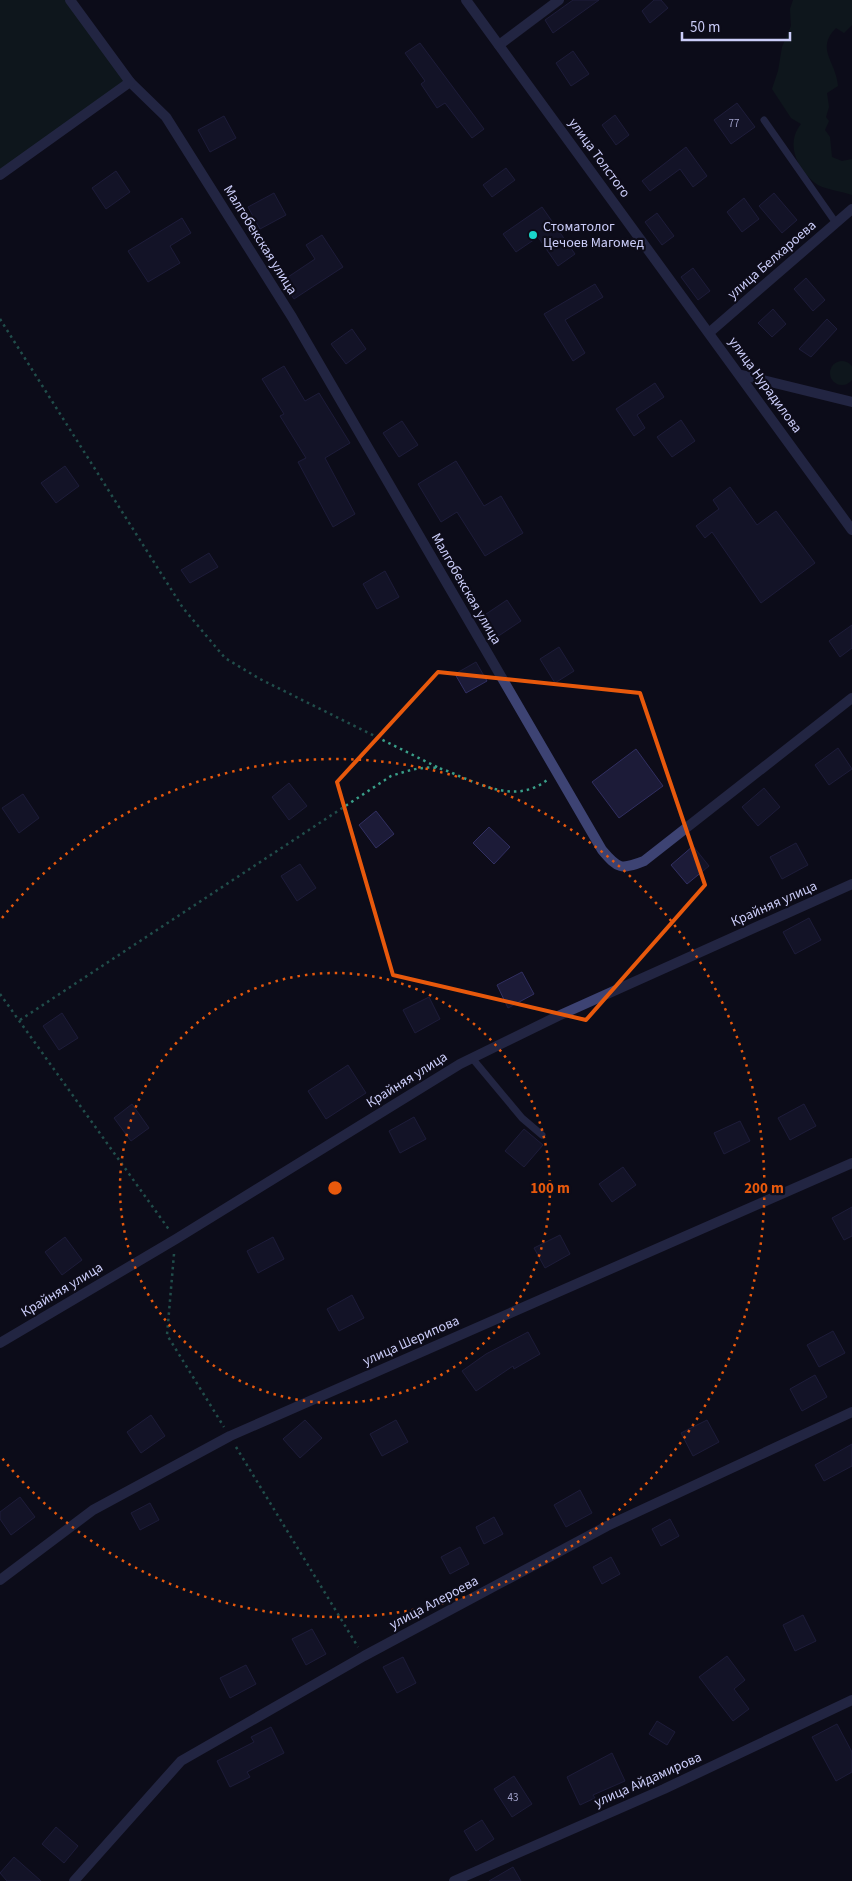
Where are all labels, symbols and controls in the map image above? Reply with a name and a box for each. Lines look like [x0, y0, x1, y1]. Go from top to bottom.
scale bar [682, 10, 790, 42]
text: 50 m [690, 17, 720, 38]
street label: улица Толстого [563, 114, 635, 202]
house number: 77 [729, 116, 739, 131]
street label: Малгобекская улица [218, 181, 302, 299]
street label: улица Белхароева [723, 216, 821, 304]
place label: Стоматолог Цечоев Магомед [543, 217, 644, 253]
marker: Стоматолог Цечоев Магомед [527, 229, 539, 241]
street label: улица Нурадилова [723, 333, 807, 437]
street label: Малгобекская улица [426, 530, 506, 648]
street label: Крайняя улица [728, 876, 820, 932]
street label: Крайняя улица [363, 1047, 451, 1113]
text: 100 m [530, 1178, 570, 1199]
text: 200 m [744, 1178, 784, 1199]
centre of rings [326, 1179, 344, 1197]
street label: Крайняя улица [17, 1258, 107, 1322]
street label: улица Шерипова [359, 1311, 463, 1371]
street label: улица Алероева [386, 1571, 482, 1635]
street label: улица Айдамирова [591, 1747, 705, 1813]
house number: 43 [508, 1790, 518, 1805]

